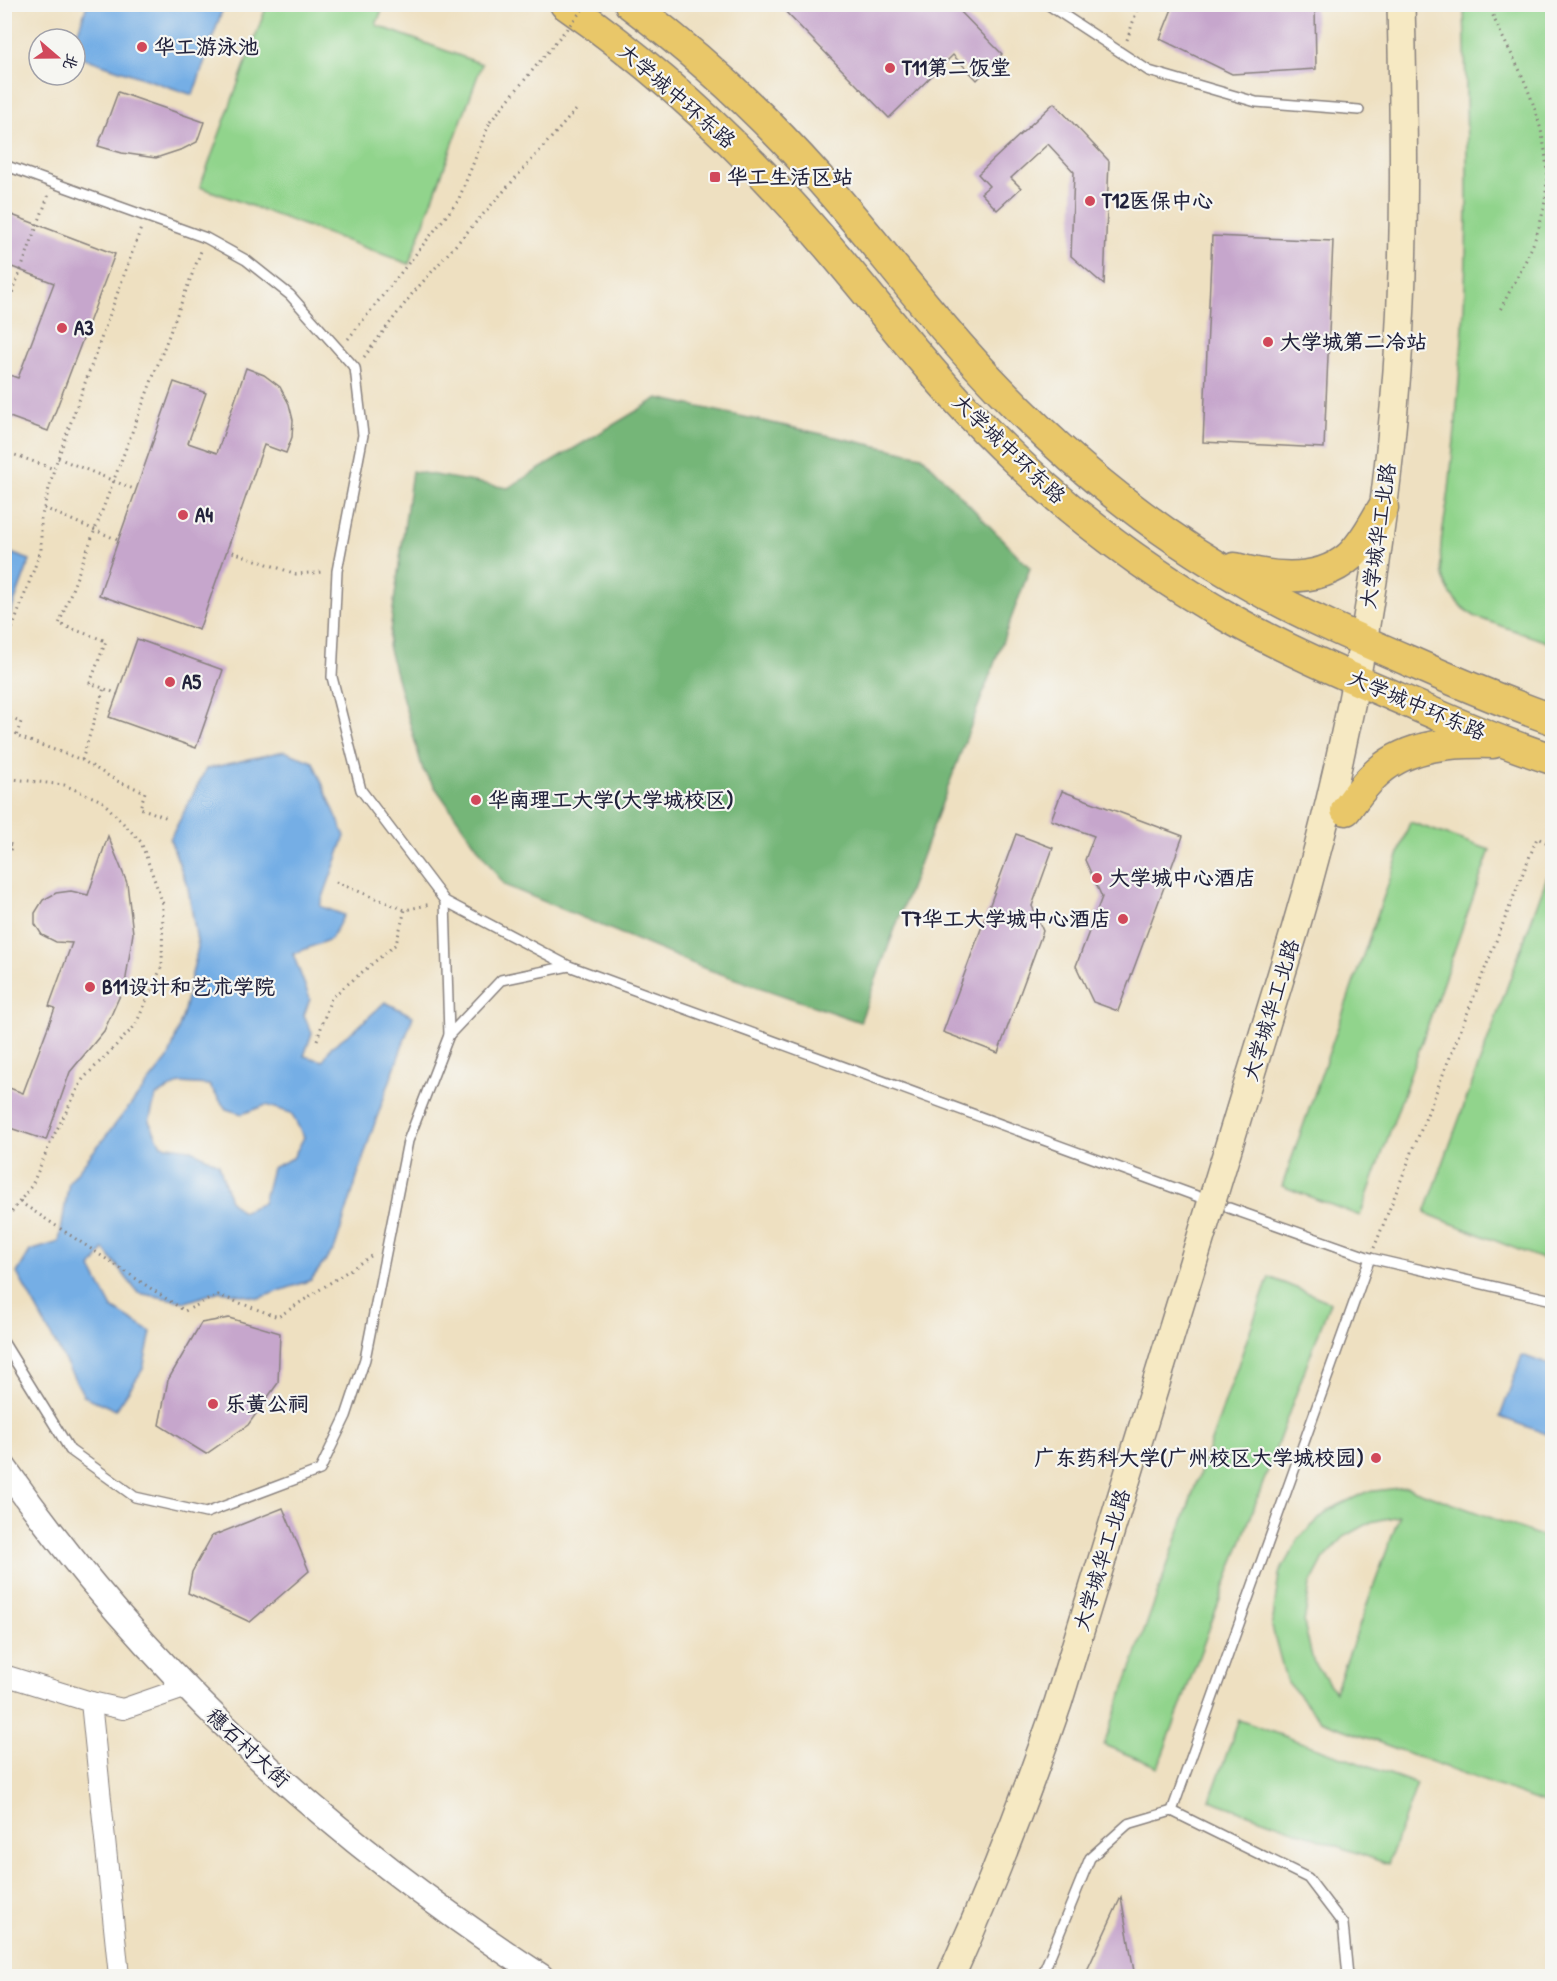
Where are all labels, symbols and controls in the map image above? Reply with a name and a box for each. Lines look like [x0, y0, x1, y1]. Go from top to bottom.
north arrow [27, 27, 87, 87]
place label: 华工游泳池 [154, 32, 259, 61]
street label: 大学城中环东路 [612, 36, 742, 155]
marker: 华工游泳池 [135, 40, 149, 54]
text: 北 [58, 51, 84, 73]
place label: T11第二饭堂 [901, 53, 1011, 82]
marker: T11第二饭堂 [883, 61, 897, 75]
place label: 华工生活区站 [727, 162, 853, 191]
marker: 华工生活区站 [708, 170, 722, 184]
place label: T12医保中心 [1101, 186, 1213, 215]
marker: T12医保中心 [1083, 194, 1097, 208]
place label: A3 [74, 313, 94, 342]
marker: A3 [55, 321, 69, 335]
place label: 大学城第二冷站 [1280, 327, 1427, 356]
marker: 大学城第二冷站 [1261, 335, 1275, 349]
street label: 大学城中环东路 [946, 387, 1072, 510]
street label: 大学城华工北路 [1353, 461, 1402, 611]
place label: A4 [195, 500, 213, 529]
marker: A4 [176, 508, 190, 522]
street label: 大学城中环东路 [1344, 662, 1491, 747]
place label: A5 [182, 667, 201, 696]
marker: A5 [163, 675, 177, 689]
place label: 华南理工大学(大学城校区) [488, 785, 734, 814]
marker: 华南理工大学(大学城校区) [469, 793, 483, 807]
place label: 大学城中心酒店 [1109, 863, 1256, 892]
marker: 大学城中心酒店 [1090, 871, 1104, 885]
place label: T7华工大学城中心酒店 [901, 904, 1111, 933]
marker: T7华工大学城中心酒店 [1116, 912, 1130, 926]
street label: 大学城华工北路 [1235, 935, 1306, 1084]
place label: B11设计和艺术学院 [102, 972, 275, 1001]
marker: B11设计和艺术学院 [83, 980, 97, 994]
place label: 乐黄公祠 [225, 1389, 309, 1418]
marker: 乐黄公祠 [206, 1397, 220, 1411]
place label: 广东药科大学(广州校区大学城校园) [1034, 1443, 1364, 1472]
marker: 广东药科大学(广州校区大学城校园) [1369, 1451, 1383, 1465]
street label: 大学城华工北路 [1066, 1485, 1137, 1634]
street label: 穗石村大街 [200, 1701, 297, 1794]

